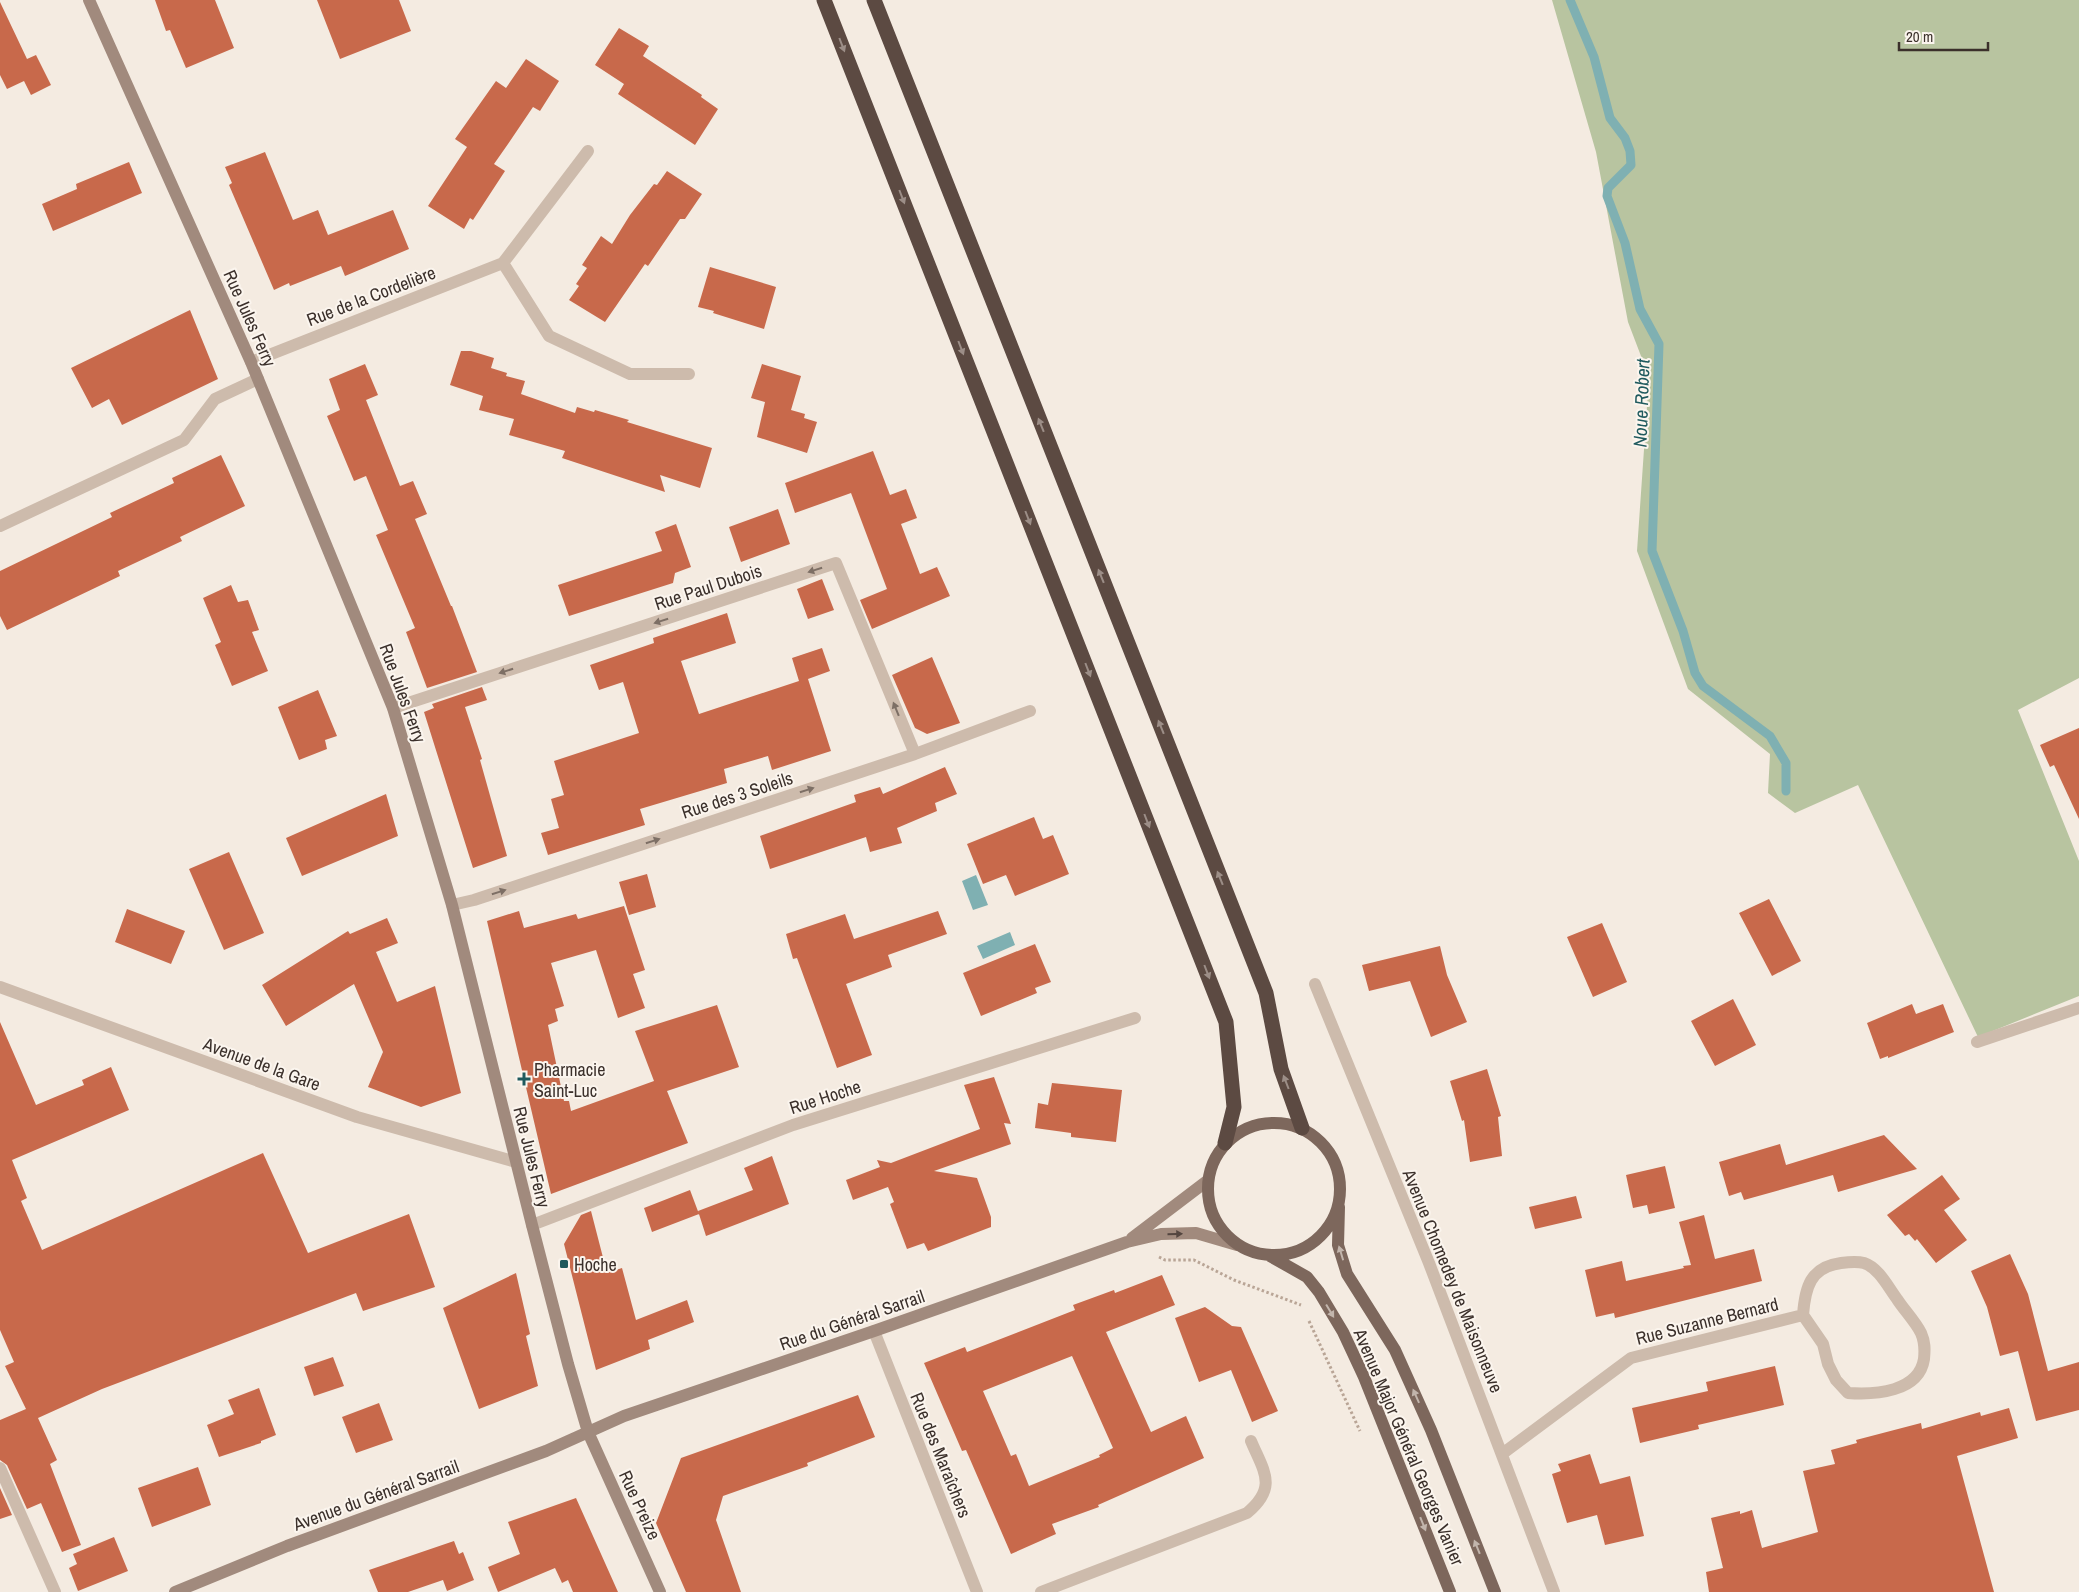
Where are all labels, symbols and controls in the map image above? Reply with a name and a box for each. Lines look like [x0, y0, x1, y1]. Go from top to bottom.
scale bar [1899, 20, 1988, 52]
text: 20 m [1906, 26, 1933, 47]
one-way arrow [839, 38, 847, 53]
one-way arrow [899, 189, 906, 204]
street label: Rue de la Cordelière [303, 260, 439, 332]
street label: Rue Jules Ferry [218, 266, 283, 371]
one-way arrow [957, 341, 965, 356]
water label: Noue Robert [1626, 358, 1656, 448]
one-way arrow [1037, 418, 1045, 432]
one-way arrow [1025, 511, 1033, 525]
street label: Rue Paul Dubois [651, 558, 765, 616]
one-way arrow [807, 567, 822, 575]
one-way arrow [1097, 568, 1105, 583]
one-way arrow [653, 617, 668, 625]
street label: Rue Jules Ferry [374, 640, 433, 746]
one-way arrow [1085, 662, 1092, 677]
one-way arrow [498, 667, 513, 675]
one-way arrow [892, 702, 900, 716]
one-way arrow [1156, 720, 1164, 734]
street label: Rue des 3 Soleils [678, 765, 796, 825]
one-way arrow [800, 786, 815, 793]
one-way arrow [1143, 814, 1151, 829]
one-way arrow [646, 837, 661, 845]
one-way arrow [1216, 870, 1224, 885]
one-way arrow [491, 888, 506, 895]
one-way arrow [1203, 965, 1211, 979]
street label: Avenue de la Gare [199, 1031, 324, 1097]
place label: Pharmacie Saint-Luc [534, 1057, 605, 1103]
marker: Pharmacie Saint-Luc [518, 1073, 530, 1085]
street label: Rue Hoche [786, 1074, 864, 1120]
one-way arrow [1282, 1075, 1289, 1090]
street label: Rue Jules Ferry [507, 1104, 557, 1211]
street label: Avenue Chomedey de Maisonneuve [1396, 1165, 1509, 1396]
one-way arrow [1167, 1230, 1183, 1238]
one-way arrow [1337, 1245, 1345, 1260]
place label: Hoche [574, 1252, 617, 1277]
marker: Hoche [558, 1258, 570, 1270]
street label: Rue du Général Sarrail [776, 1283, 928, 1357]
street label: Rue Suzanne Bernard [1633, 1291, 1781, 1351]
one-way arrow [1326, 1303, 1334, 1318]
street label: Avenue Major Général Georges Vanier [1347, 1324, 1470, 1569]
street label: Rue des Maraîchers [905, 1389, 977, 1521]
one-way arrow [1411, 1389, 1419, 1403]
street label: Avenue du Général Sarrail [289, 1453, 462, 1537]
street label: Rue Preize [613, 1466, 667, 1544]
one-way arrow [1419, 1517, 1427, 1531]
one-way arrow [1473, 1540, 1481, 1554]

